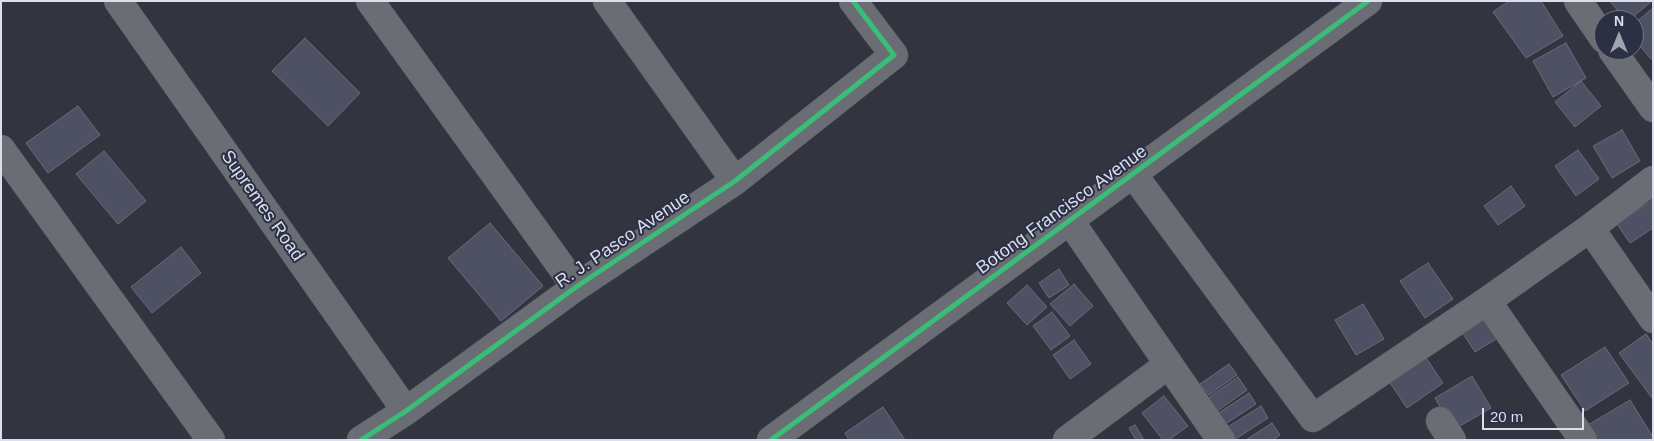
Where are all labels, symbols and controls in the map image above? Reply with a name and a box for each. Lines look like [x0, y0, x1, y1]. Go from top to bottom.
north arrow [1594, 10, 1644, 60]
text: N [1614, 13, 1624, 29]
street label: Botong Francisco Avenue [972, 141, 1152, 279]
street label: Supremes Road [216, 147, 308, 265]
street label: R. J. Pasco Avenue [552, 187, 694, 293]
scale bar [1484, 398, 1586, 430]
text: 20 m [1490, 408, 1523, 425]

